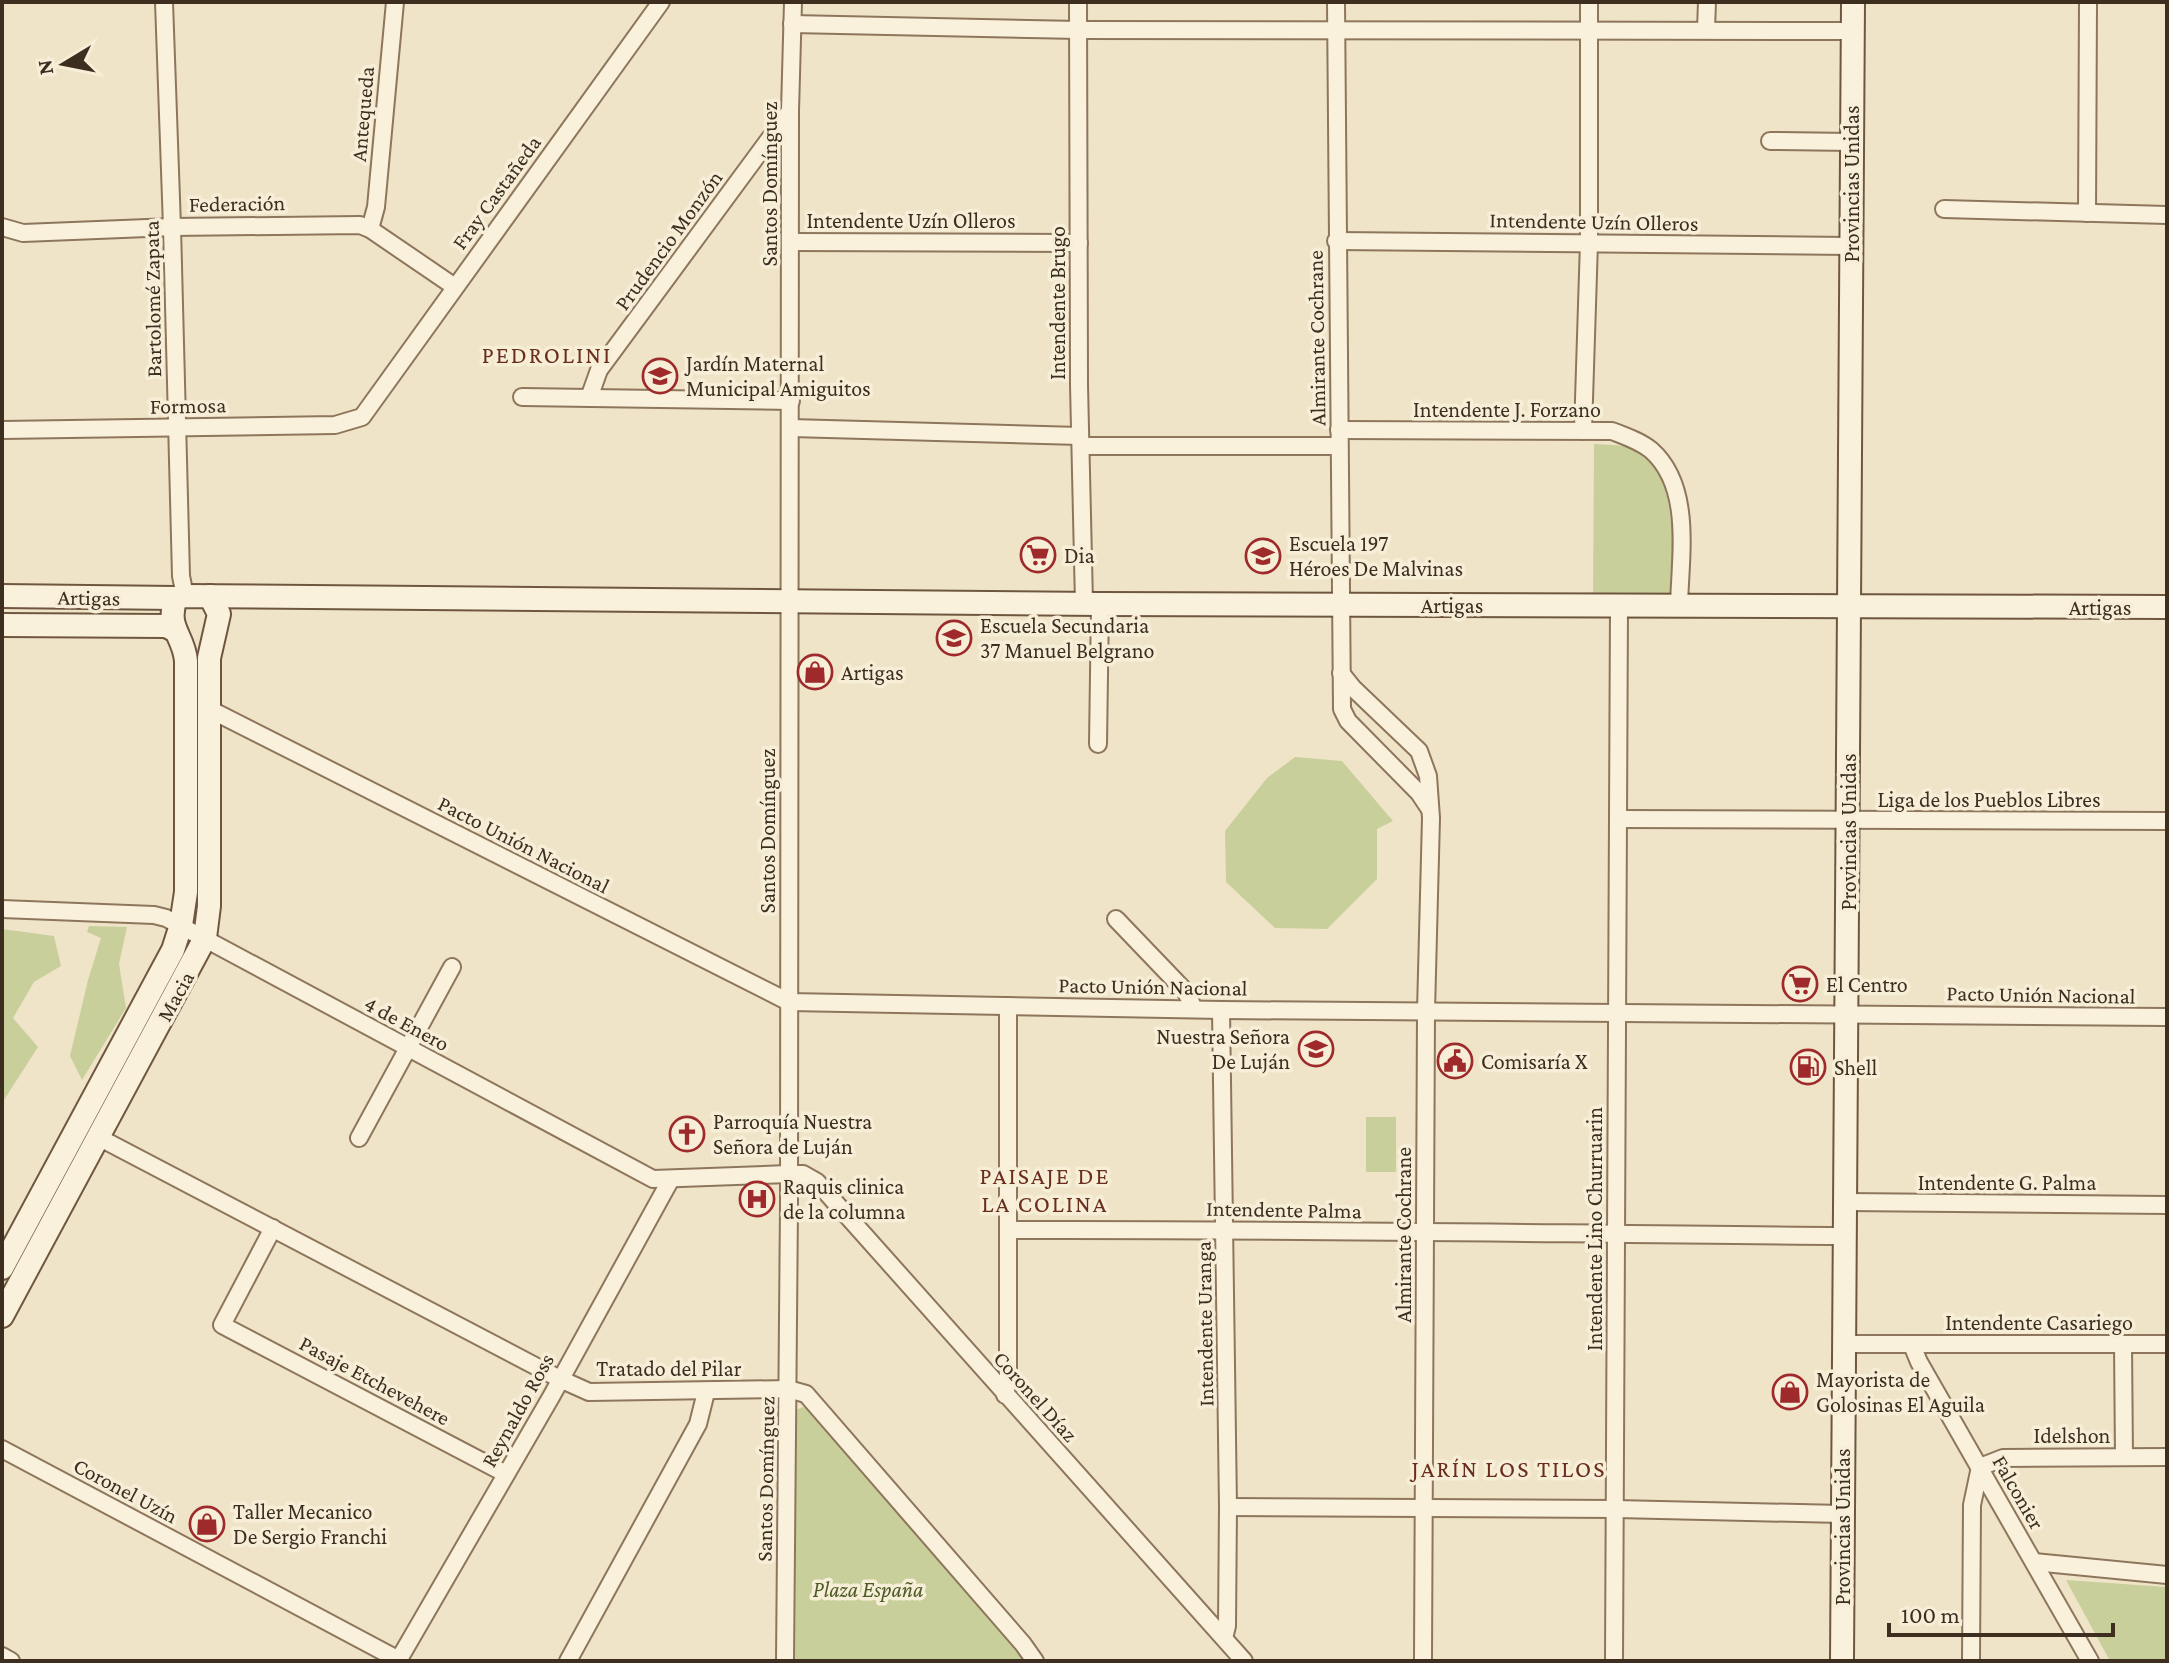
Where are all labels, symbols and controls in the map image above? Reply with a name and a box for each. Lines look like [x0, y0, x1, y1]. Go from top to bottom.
north arrow [24, 24, 104, 104]
text: N [31, 58, 58, 77]
street label: Antequeda [346, 65, 379, 163]
street label: Santos Domínguez [757, 101, 782, 267]
street label: Provincias Unidas [1839, 105, 1864, 263]
street label: Fray Castañeda [447, 130, 546, 254]
street label: Prudencio Monzón [609, 165, 728, 315]
street label: Federación [189, 190, 286, 217]
street label: Intendente Uzín Olleros [1489, 207, 1699, 236]
street label: Intendente Uzín Olleros [806, 208, 1016, 233]
street label: Bartolomé Zapata [139, 220, 166, 378]
street label: Intendente Brugo [1045, 226, 1070, 380]
street label: Almirante Cochrane [1302, 250, 1331, 426]
district label: PEDROLINI [482, 341, 612, 368]
place label: Jardín Maternal Municipal Amiguitos [684, 351, 871, 401]
school or university icon: Jardín Maternal Municipal Amiguitos [641, 357, 679, 395]
street label: Formosa [150, 392, 226, 419]
street label: Intendente J. Forzano [1413, 397, 1601, 422]
place label: Escuela 197 Héroes De Malvinas [1289, 531, 1463, 581]
supermarket icon: Dia [1019, 536, 1057, 574]
school or university icon: Escuela 197 Héroes De Malvinas [1244, 537, 1282, 575]
place label: Dia [1064, 543, 1095, 568]
street label: Artigas [57, 584, 121, 611]
street label: Artigas [1421, 593, 1483, 618]
street label: Artigas [2069, 595, 2131, 620]
place label: Escuela Secundaria 37 Manuel Belgrano [980, 613, 1154, 663]
school or university icon: Escuela Secundaria 37 Manuel Belgrano [935, 619, 973, 657]
shop icon: Artigas [796, 653, 834, 691]
place label: Artigas [841, 660, 904, 685]
street label: Santos Domínguez [755, 748, 780, 914]
street label: Provincias Unidas [1836, 753, 1861, 911]
street label: Liga de los Pueblos Libres [1877, 787, 2101, 812]
street label: Pacto Unión Nacional [434, 790, 614, 899]
supermarket icon: El Centro [1781, 965, 1819, 1003]
street label: Macia [152, 967, 199, 1026]
street label: Pacto Unión Nacional [1058, 972, 1248, 1001]
place label: El Centro [1826, 972, 1908, 997]
street label: Pacto Unión Nacional [1946, 980, 2136, 1009]
street label: 4 de Enero [360, 991, 454, 1056]
place label: Nuestra Señora De Luján [1156, 1024, 1290, 1074]
school or university icon: Nuestra Señora De Luján [1297, 1030, 1335, 1068]
public building icon: Comisaría X [1436, 1042, 1474, 1080]
fuel station icon: Shell [1789, 1048, 1827, 1086]
place label: Comisaría X [1481, 1049, 1588, 1074]
place label: Shell [1834, 1055, 1878, 1080]
street label: Intendente Lino Churruarin [1582, 1107, 1607, 1351]
place label: Parroquía Nuestra Señora de Luján [713, 1109, 872, 1159]
church icon: Parroquía Nuestra Señora de Luján [668, 1115, 706, 1153]
street label: Almirante Cochrane [1391, 1147, 1416, 1323]
district label: PAISAJE DE LA COLINA [980, 1162, 1110, 1217]
street label: Intendente G. Palma [1918, 1170, 2096, 1195]
place label: Raquis clinica de la columna [783, 1174, 906, 1224]
hospital icon: Raquis clinica de la columna [738, 1180, 776, 1218]
street label: Intendente Palma [1206, 1196, 1362, 1223]
street label: Intendente Uranga [1191, 1241, 1218, 1407]
street label: Intendente Casariego [1945, 1310, 2133, 1335]
street label: Pasaje Etchevehere [295, 1330, 454, 1431]
street label: Coronel Díaz [988, 1346, 1083, 1447]
street label: Reynaldo Ross [476, 1349, 559, 1472]
street label: Tratado del Pilar [596, 1356, 742, 1381]
place label: Mayorista de Golosinas El Aguila [1816, 1367, 1985, 1417]
shop icon: Mayorista de Golosinas El Aguila [1771, 1373, 1809, 1411]
street label: Santos Domínguez [752, 1396, 779, 1562]
street label: Idelshon [2034, 1423, 2111, 1448]
street label: Provincias Unidas [1830, 1448, 1855, 1606]
street label: Falconier [1987, 1451, 2050, 1534]
street label: Coronel Uzín [69, 1453, 182, 1528]
district label: JARÍN LOS TILOS [1410, 1455, 1606, 1482]
place label: Taller Mecanico De Sergio Franchi [233, 1499, 387, 1549]
shop icon: Taller Mecanico De Sergio Franchi [188, 1505, 226, 1543]
park label: Plaza España [813, 1577, 923, 1602]
scale bar [1889, 1587, 2113, 1637]
text: 100 m [1901, 1601, 1960, 1628]

